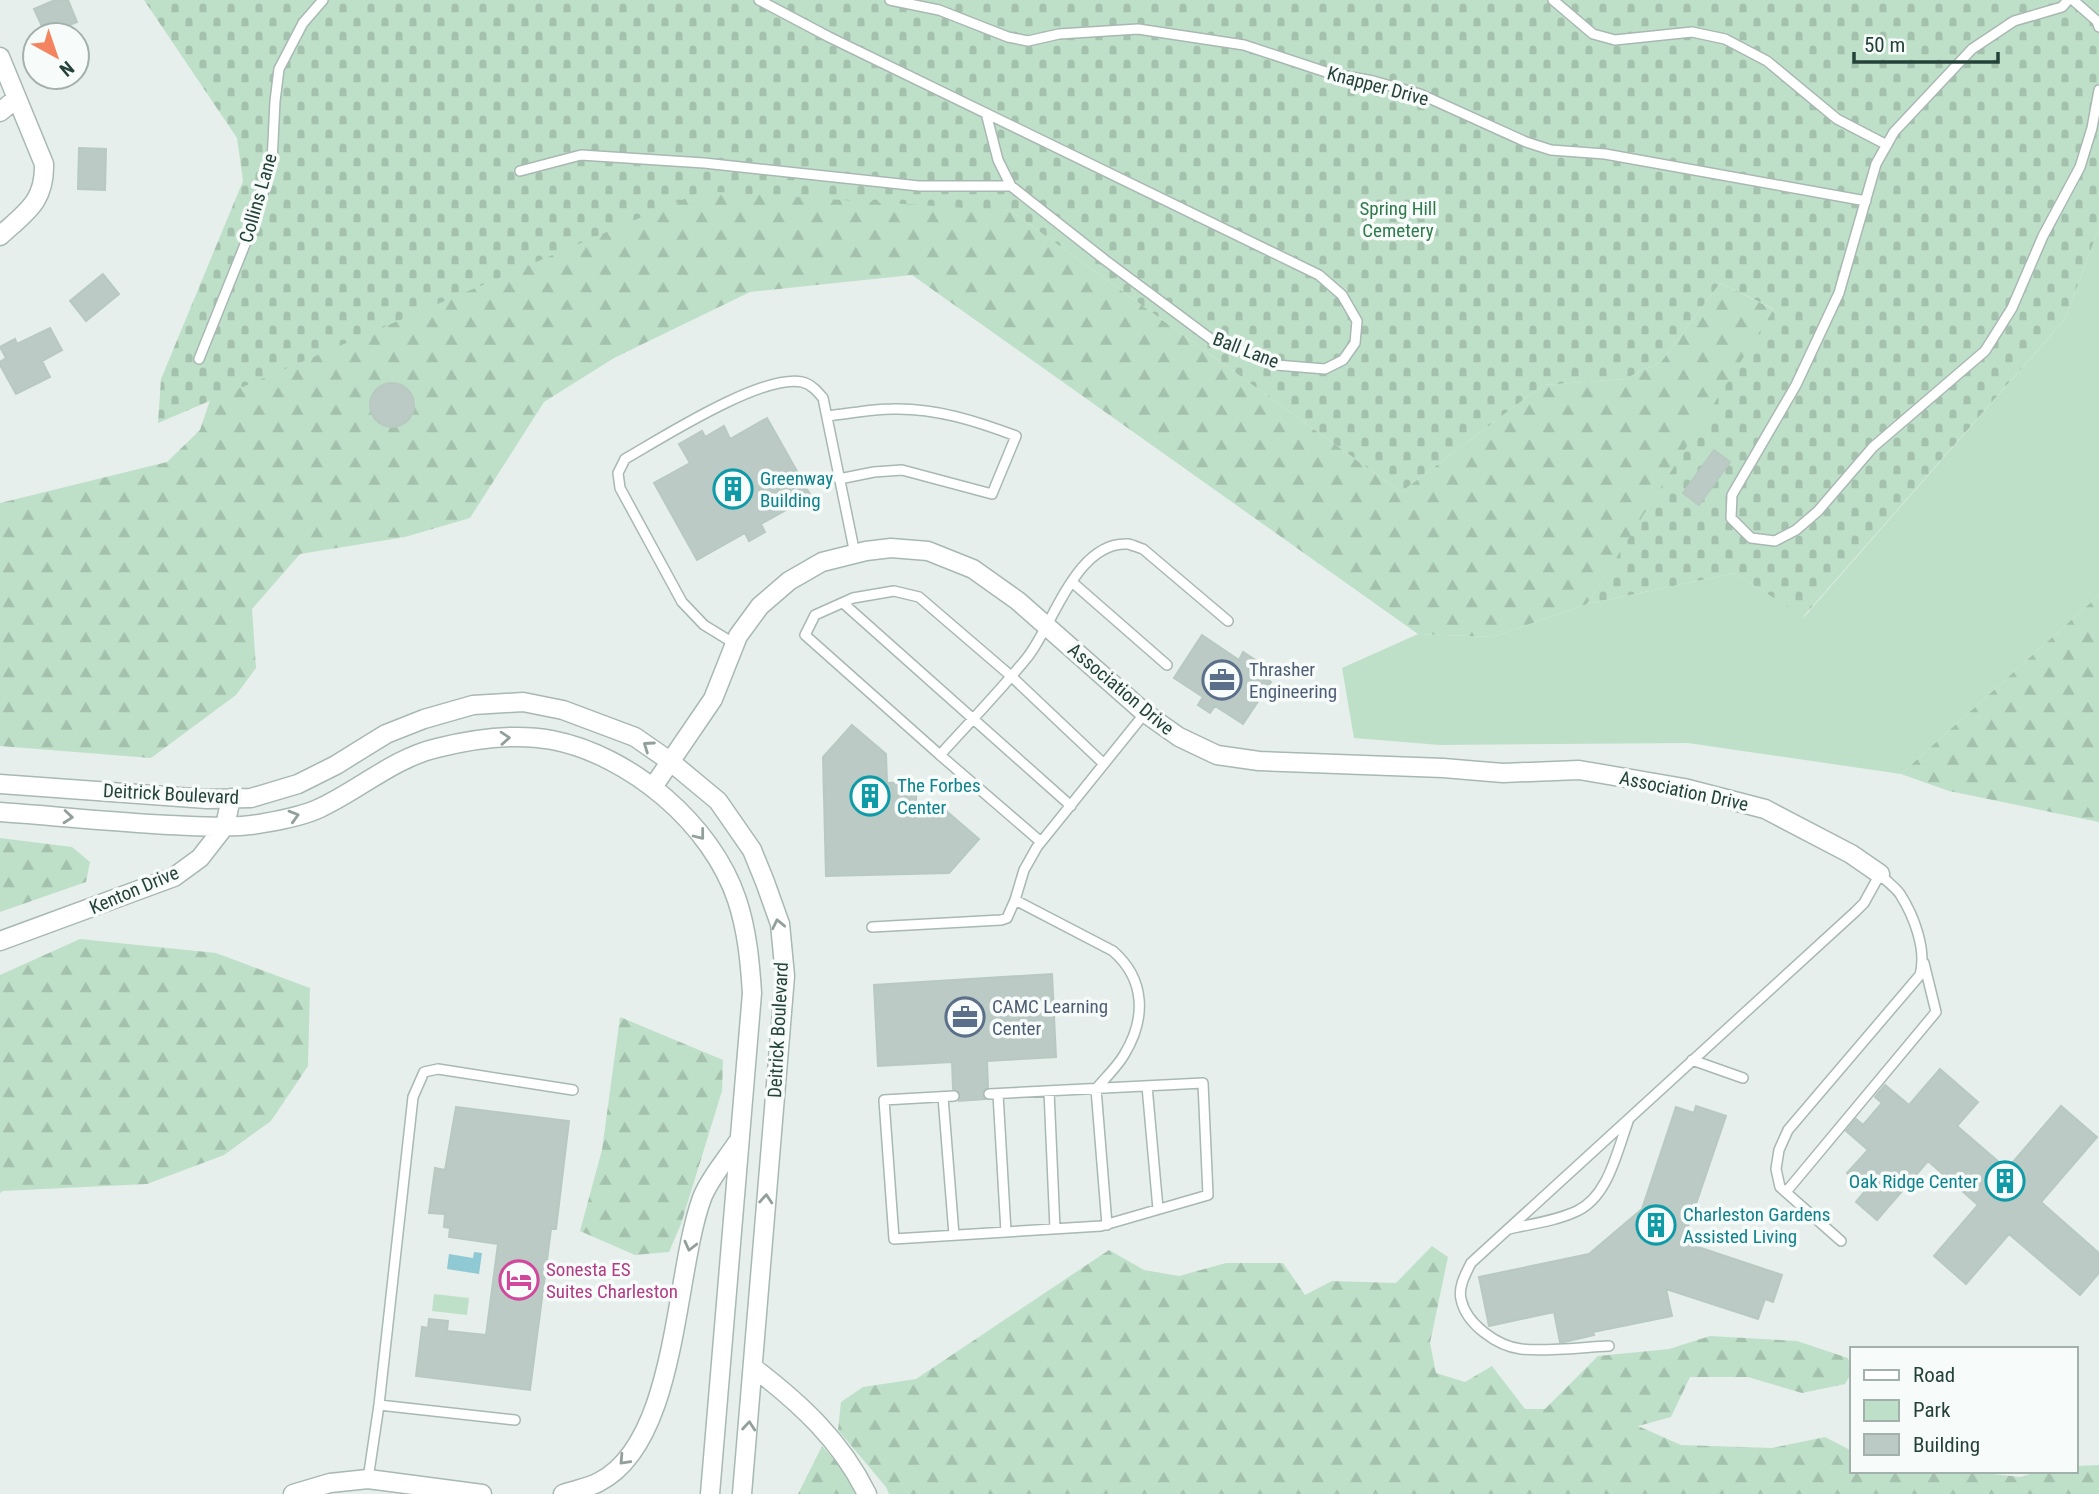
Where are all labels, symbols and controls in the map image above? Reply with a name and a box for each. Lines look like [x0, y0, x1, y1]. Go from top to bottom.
north arrow [21, 21, 91, 91]
scale bar [1854, 21, 1997, 65]
text: 50 m [1864, 33, 1905, 57]
text: N [55, 56, 78, 81]
street label: Knapper Drive [1325, 61, 1431, 111]
street label: Collins Lane [234, 151, 282, 245]
park label: Spring Hill Cemetery [1359, 197, 1437, 242]
street label: Ball Lane [1210, 327, 1282, 373]
place label: Greenway Building [760, 467, 833, 512]
building icon: Greenway Building [712, 468, 754, 510]
street label: Association Drive [1063, 638, 1179, 740]
place label: Thrasher Engineering [1249, 658, 1337, 703]
office icon: Thrasher Engineering [1201, 659, 1243, 701]
one-way arrow [499, 731, 510, 746]
one-way arrow [643, 742, 656, 754]
street label: Association Drive [1618, 766, 1751, 816]
place label: The Forbes Center [897, 774, 981, 819]
building icon: The Forbes Center [849, 775, 891, 817]
street label: Deitrick Boulevard [103, 779, 239, 809]
one-way arrow [62, 810, 74, 825]
one-way arrow [288, 810, 300, 824]
one-way arrow [692, 828, 705, 840]
street label: Kenton Drive [86, 861, 182, 919]
one-way arrow [772, 918, 787, 930]
street label: Deitrick Boulevard [763, 962, 793, 1098]
place label: CAMC Learning Center [992, 995, 1108, 1040]
office icon: CAMC Learning Center [944, 996, 986, 1038]
building icon: Oak Ridge Center [1984, 1160, 2026, 1202]
place label: Oak Ridge Center [1849, 1170, 1978, 1193]
one-way arrow [758, 1193, 773, 1204]
place label: Charleston Gardens Assisted Living [1683, 1203, 1830, 1248]
building icon: Charleston Gardens Assisted Living [1635, 1204, 1677, 1246]
one-way arrow [684, 1239, 698, 1251]
place label: Sonesta ES Suites Charleston [546, 1258, 678, 1303]
hotel icon: Sonesta ES Suites Charleston [498, 1259, 540, 1301]
legend [1850, 1347, 2078, 1473]
text: Road [1913, 1363, 1955, 1387]
text: Park [1913, 1398, 1951, 1422]
one-way arrow [741, 1420, 756, 1431]
text: Building [1913, 1433, 1980, 1457]
one-way arrow [620, 1452, 632, 1465]

